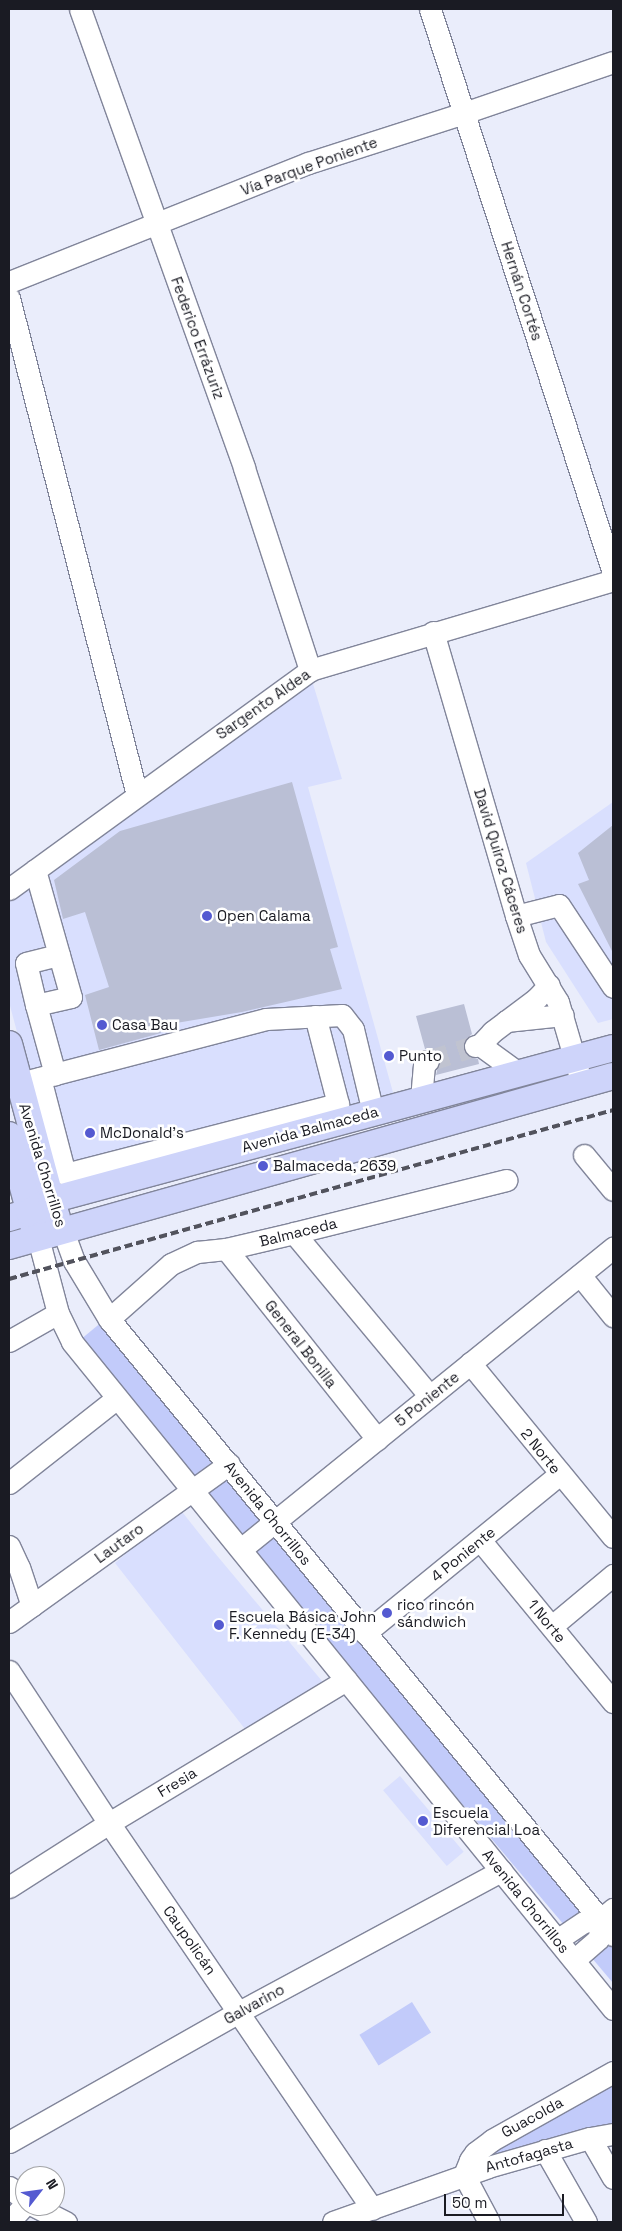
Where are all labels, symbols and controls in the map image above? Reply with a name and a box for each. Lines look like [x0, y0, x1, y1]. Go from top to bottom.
street label: Vía Parque Poniente [238, 133, 380, 199]
street label: Hernán Cortés [497, 239, 547, 343]
street label: Federico Errázuriz [167, 274, 229, 402]
street label: Sargento Aldea [212, 665, 314, 743]
street label: David Quiroz Cáceres [470, 786, 532, 936]
place label: Open Calama [217, 907, 311, 925]
marker: Open Calama [201, 910, 213, 922]
place label: Casa Bau [112, 1016, 178, 1034]
marker: Casa Bau [96, 1019, 108, 1031]
place label: Punto [399, 1047, 442, 1065]
marker: Punto [383, 1050, 395, 1062]
street label: Avenida Chorrillos [16, 1101, 70, 1229]
street label: Avenida Balmaceda [240, 1102, 380, 1156]
place label: McDonald's [100, 1124, 184, 1142]
marker: McDonald's [84, 1127, 96, 1139]
place label: Balmaceda, 2639 [273, 1157, 397, 1175]
marker: Balmaceda, 2639 [257, 1160, 269, 1172]
street label: Balmaceda [257, 1214, 339, 1250]
street label: General Bonilla [261, 1297, 341, 1391]
street label: 5 Poniente [391, 1368, 463, 1430]
street label: 2 Norte [517, 1425, 565, 1477]
street label: Avenida Chorrillos [221, 1457, 315, 1569]
street label: Lautaro [91, 1519, 147, 1567]
street label: 4 Poniente [427, 1523, 499, 1585]
place label: rico rincón sándwich [397, 1595, 474, 1630]
street label: 1 Norte [524, 1596, 570, 1646]
place label: Escuela Básica John F. Kennedy (E-34) [229, 1607, 376, 1642]
marker: rico rincón sándwich [381, 1607, 393, 1619]
marker: Escuela Básica John F. Kennedy (E-34) [213, 1619, 225, 1631]
street label: Fresia [154, 1763, 200, 1801]
place label: Escuela Diferencial Loa [433, 1803, 540, 1838]
marker: Escuela Diferencial Loa [417, 1815, 429, 1827]
street label: Avenida Chorrillos [479, 1845, 573, 1957]
street label: Caupolicán [160, 1902, 220, 1978]
street label: Galvarino [221, 1980, 287, 2028]
street label: Guacolda [498, 2093, 566, 2141]
street label: Antofagasta [483, 2134, 575, 2176]
north arrow [15, 2166, 65, 2216]
text: N [42, 2175, 62, 2193]
scale bar [447, 2184, 567, 2216]
text: 50 m [452, 2193, 487, 2212]

